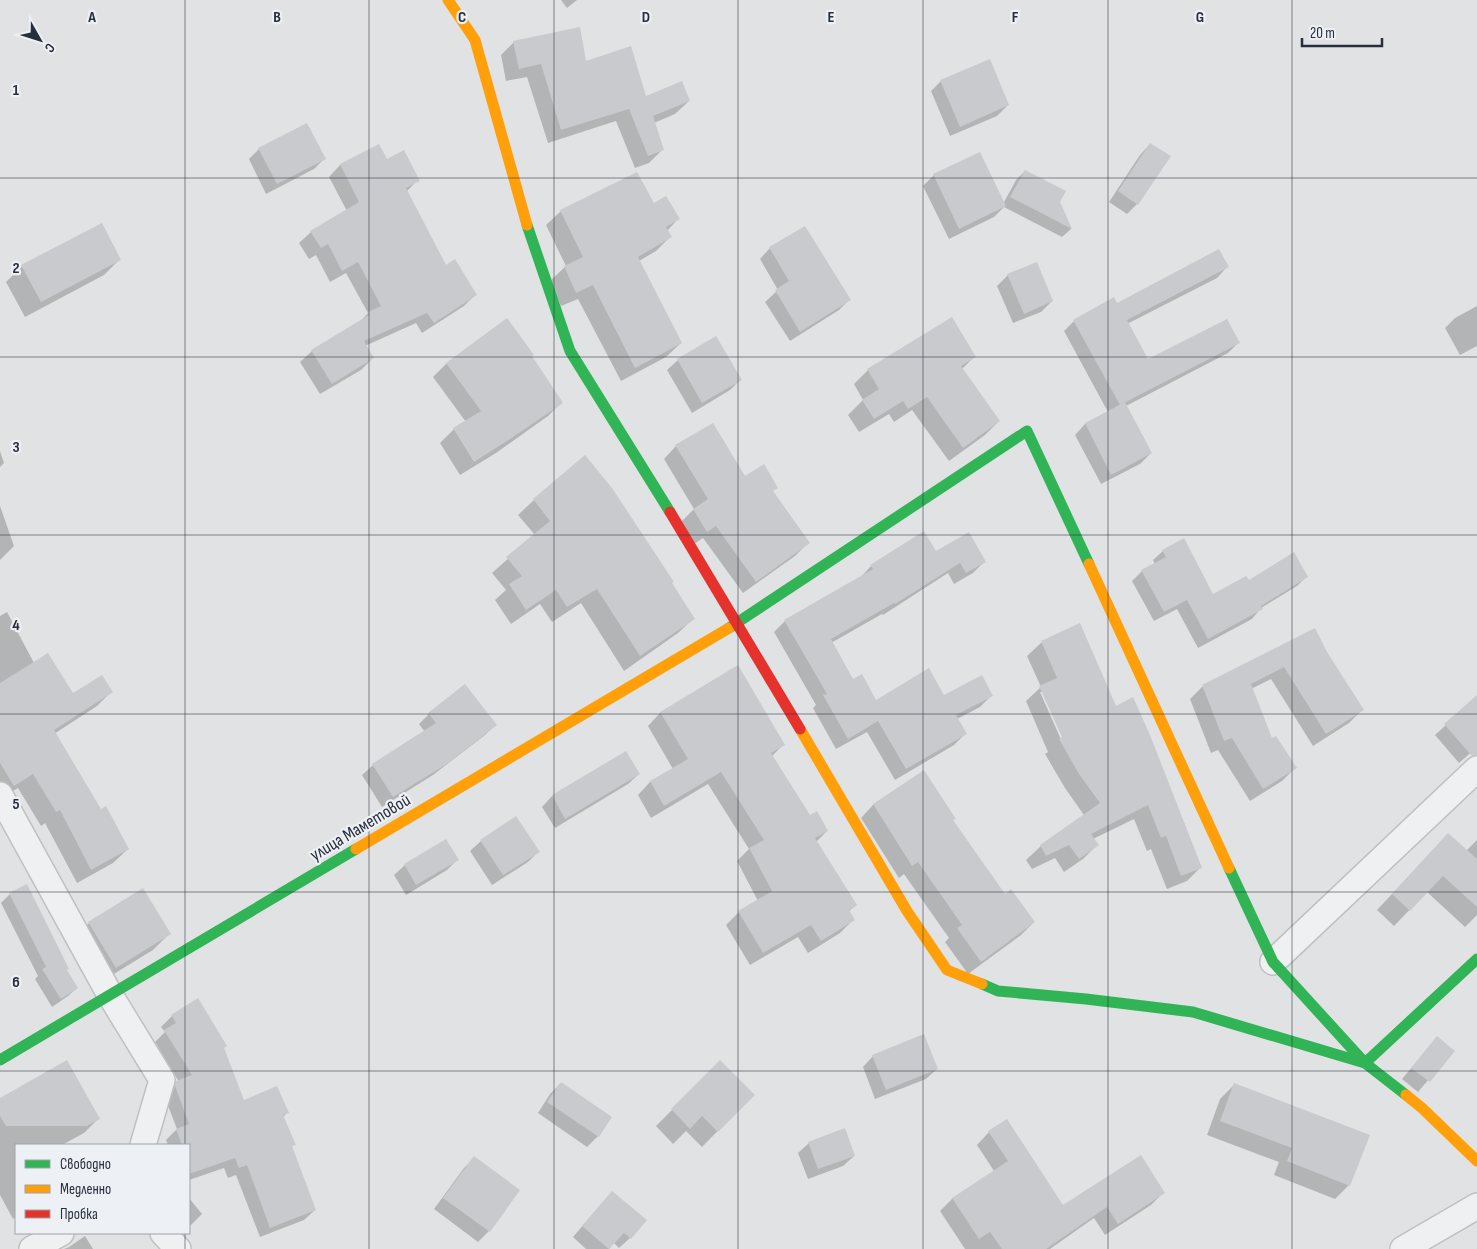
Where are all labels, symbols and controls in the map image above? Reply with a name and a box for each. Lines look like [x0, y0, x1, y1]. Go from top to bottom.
text: A [87, 8, 96, 27]
text: B [273, 8, 281, 27]
text: C [458, 8, 466, 27]
text: D [642, 8, 650, 27]
text: E [828, 8, 835, 27]
text: F [1012, 8, 1019, 27]
text: G [1196, 8, 1204, 27]
north arrow [15, 15, 65, 65]
scale bar [1302, 15, 1382, 47]
text: 20 m [1310, 24, 1335, 43]
text: С [41, 40, 59, 56]
text: 1 [13, 81, 20, 100]
text: 2 [12, 259, 20, 278]
text: 3 [12, 438, 20, 457]
text: 4 [12, 616, 20, 635]
street label: улица Маметовой [306, 789, 414, 866]
text: 5 [12, 795, 20, 814]
text: 6 [12, 973, 20, 992]
legend [15, 1144, 190, 1234]
text: Свободно [60, 1155, 111, 1174]
text: Медленно [60, 1180, 111, 1199]
text: Пробка [60, 1205, 98, 1224]

